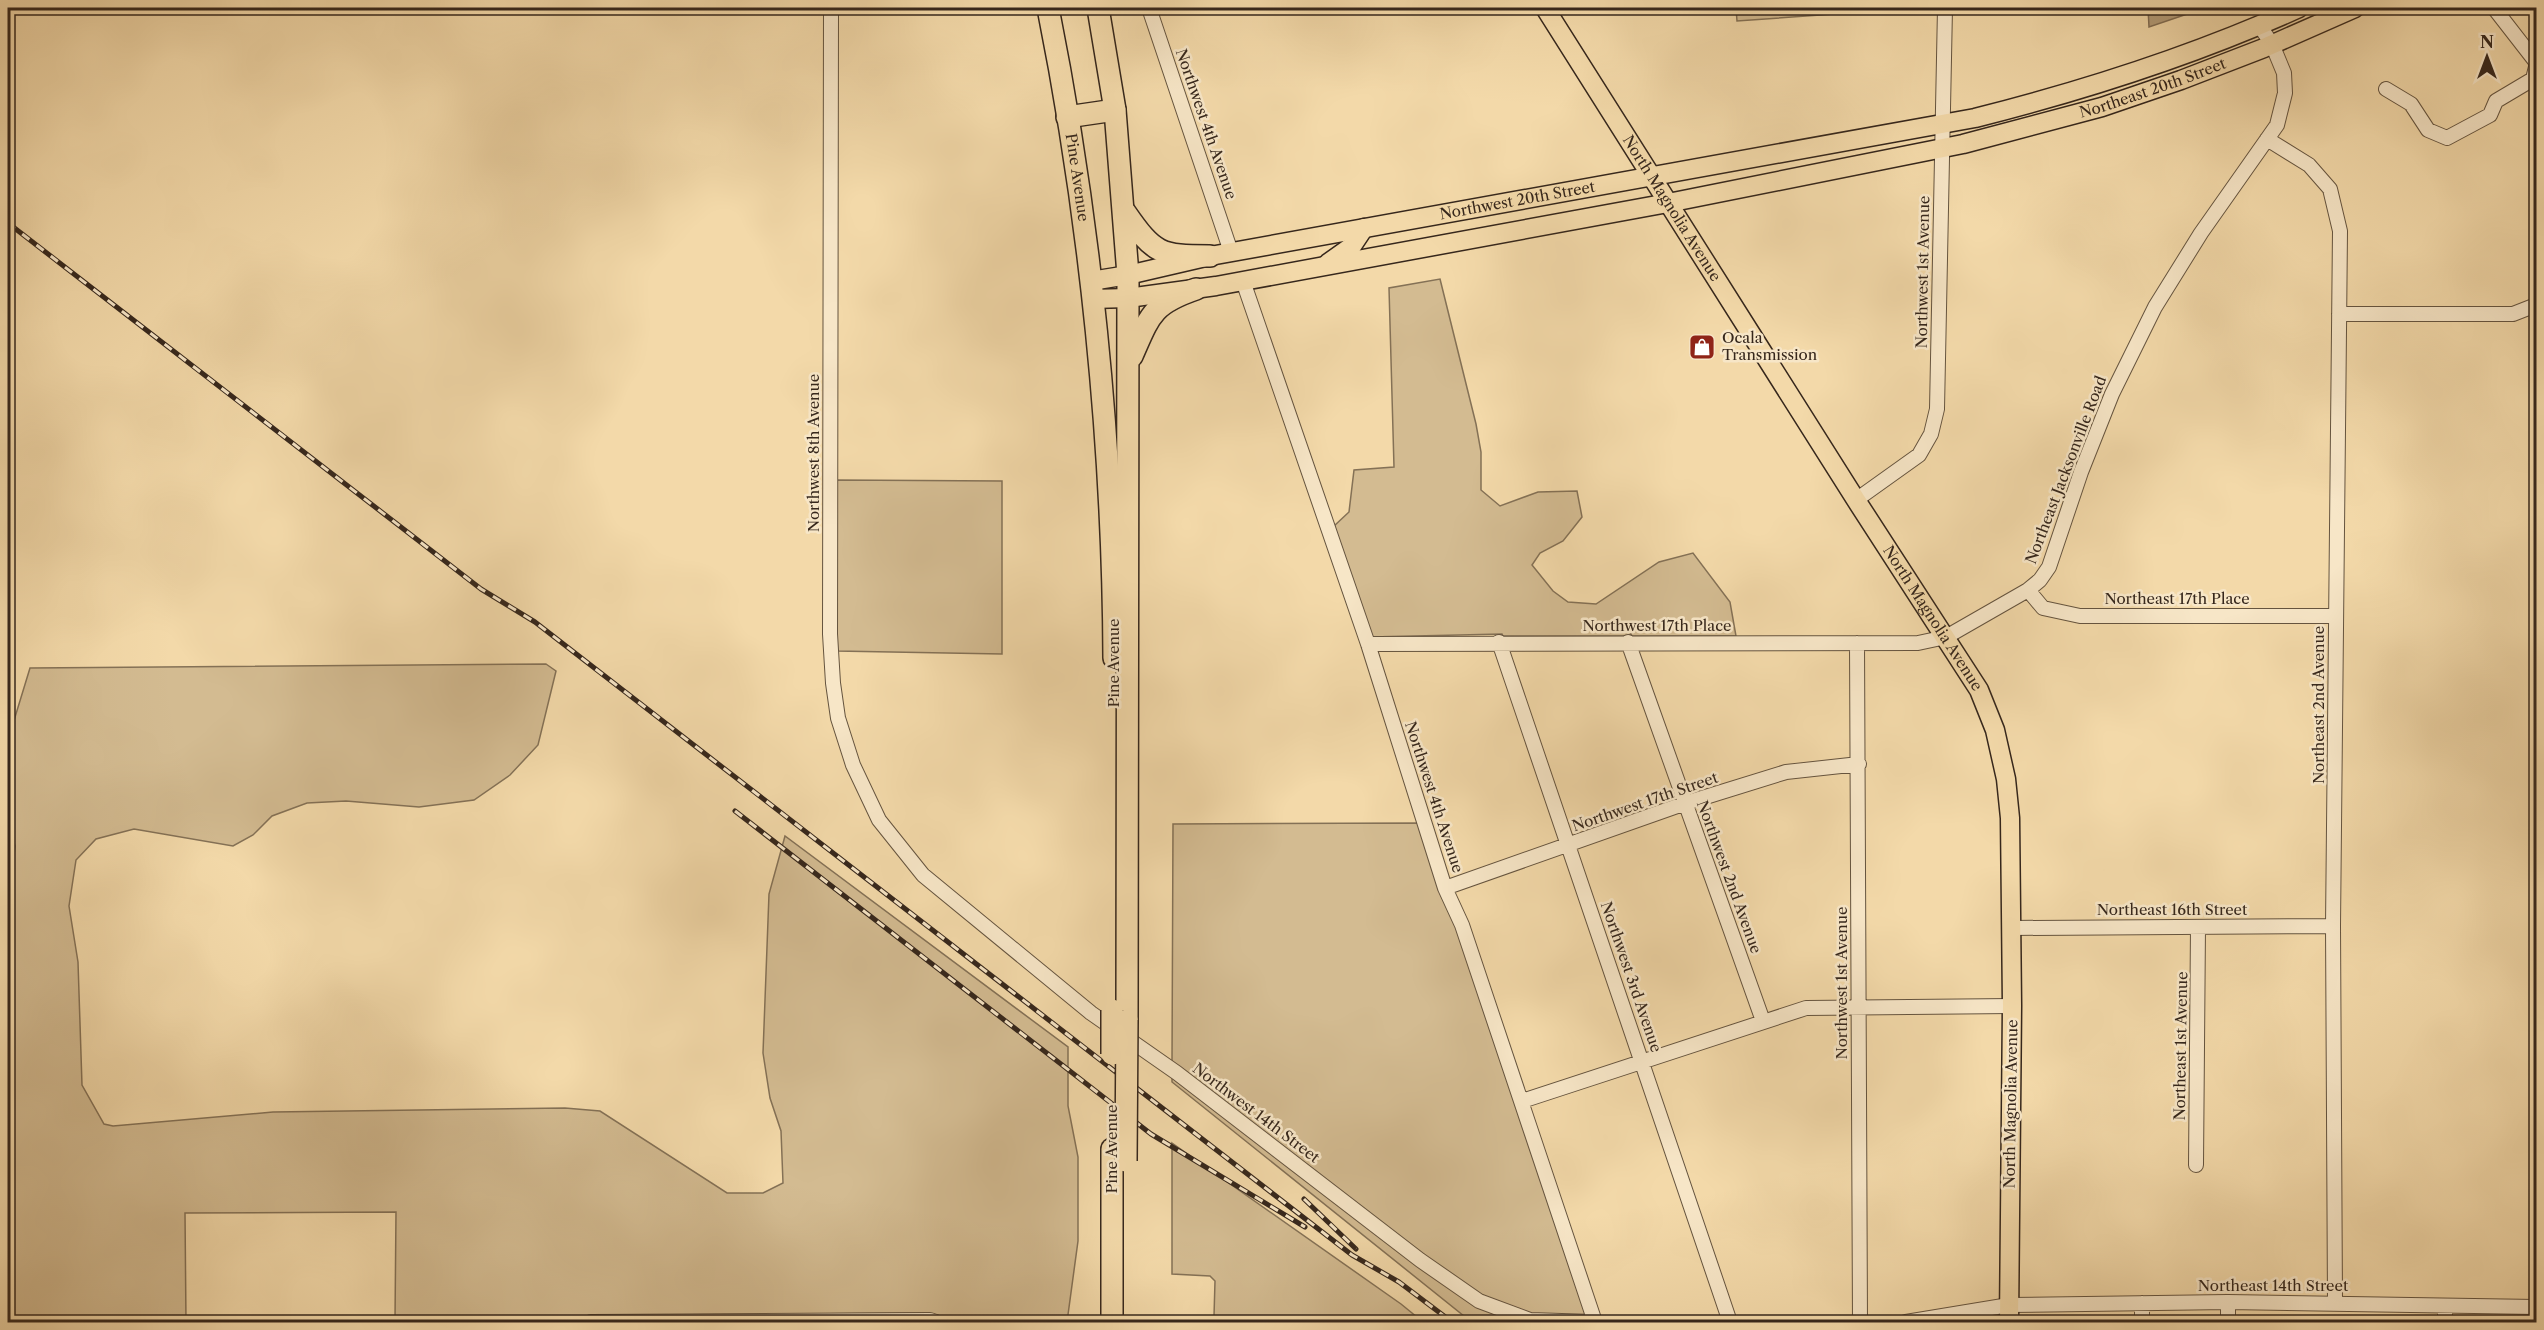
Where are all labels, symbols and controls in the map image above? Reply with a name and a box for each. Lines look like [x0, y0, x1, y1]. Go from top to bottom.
north arrow [2457, 27, 2517, 87]
text: N [2480, 32, 2494, 52]
street label: Northwest 4th Avenue [1172, 46, 1241, 202]
street label: Northeast 20th Street [2077, 53, 2229, 122]
street label: North Magnolia Avenue [1619, 131, 1725, 285]
street label: Pine Avenue [1062, 132, 1093, 223]
street label: Northwest 20th Street [1438, 177, 1597, 223]
street label: Northwest 1st Avenue [1912, 195, 1933, 349]
place label: Ocala Transmission [1722, 328, 1818, 364]
shop icon: Ocala Transmission [1687, 332, 1717, 362]
street label: Northeast Jacksonville Road [2021, 373, 2110, 566]
street label: Northwest 8th Avenue [804, 374, 823, 532]
street label: North Magnolia Avenue [1879, 542, 1987, 694]
street label: Northeast 17th Place [2104, 589, 2250, 608]
street label: Northwest 17th Place [1583, 616, 1731, 635]
street label: Pine Avenue [1104, 619, 1123, 707]
street label: Northeast 2nd Avenue [2309, 626, 2328, 784]
street label: Northwest 4th Avenue [1401, 719, 1468, 875]
street label: Northwest 17th Street [1569, 767, 1721, 835]
street label: Northwest 2nd Avenue [1693, 798, 1766, 956]
street label: Northwest 3rd Avenue [1597, 899, 1666, 1055]
street label: Northeast 16th Street [2097, 900, 2248, 919]
street label: Northwest 1st Avenue [1832, 907, 1851, 1059]
street label: Northeast 1st Avenue [2170, 971, 2191, 1121]
street label: North Magnolia Avenue [2000, 1019, 2021, 1189]
street label: Northwest 14th Street [1189, 1059, 1324, 1167]
street label: Pine Avenue [1102, 1105, 1121, 1193]
street label: Northeast 14th Street [2198, 1276, 2349, 1295]

